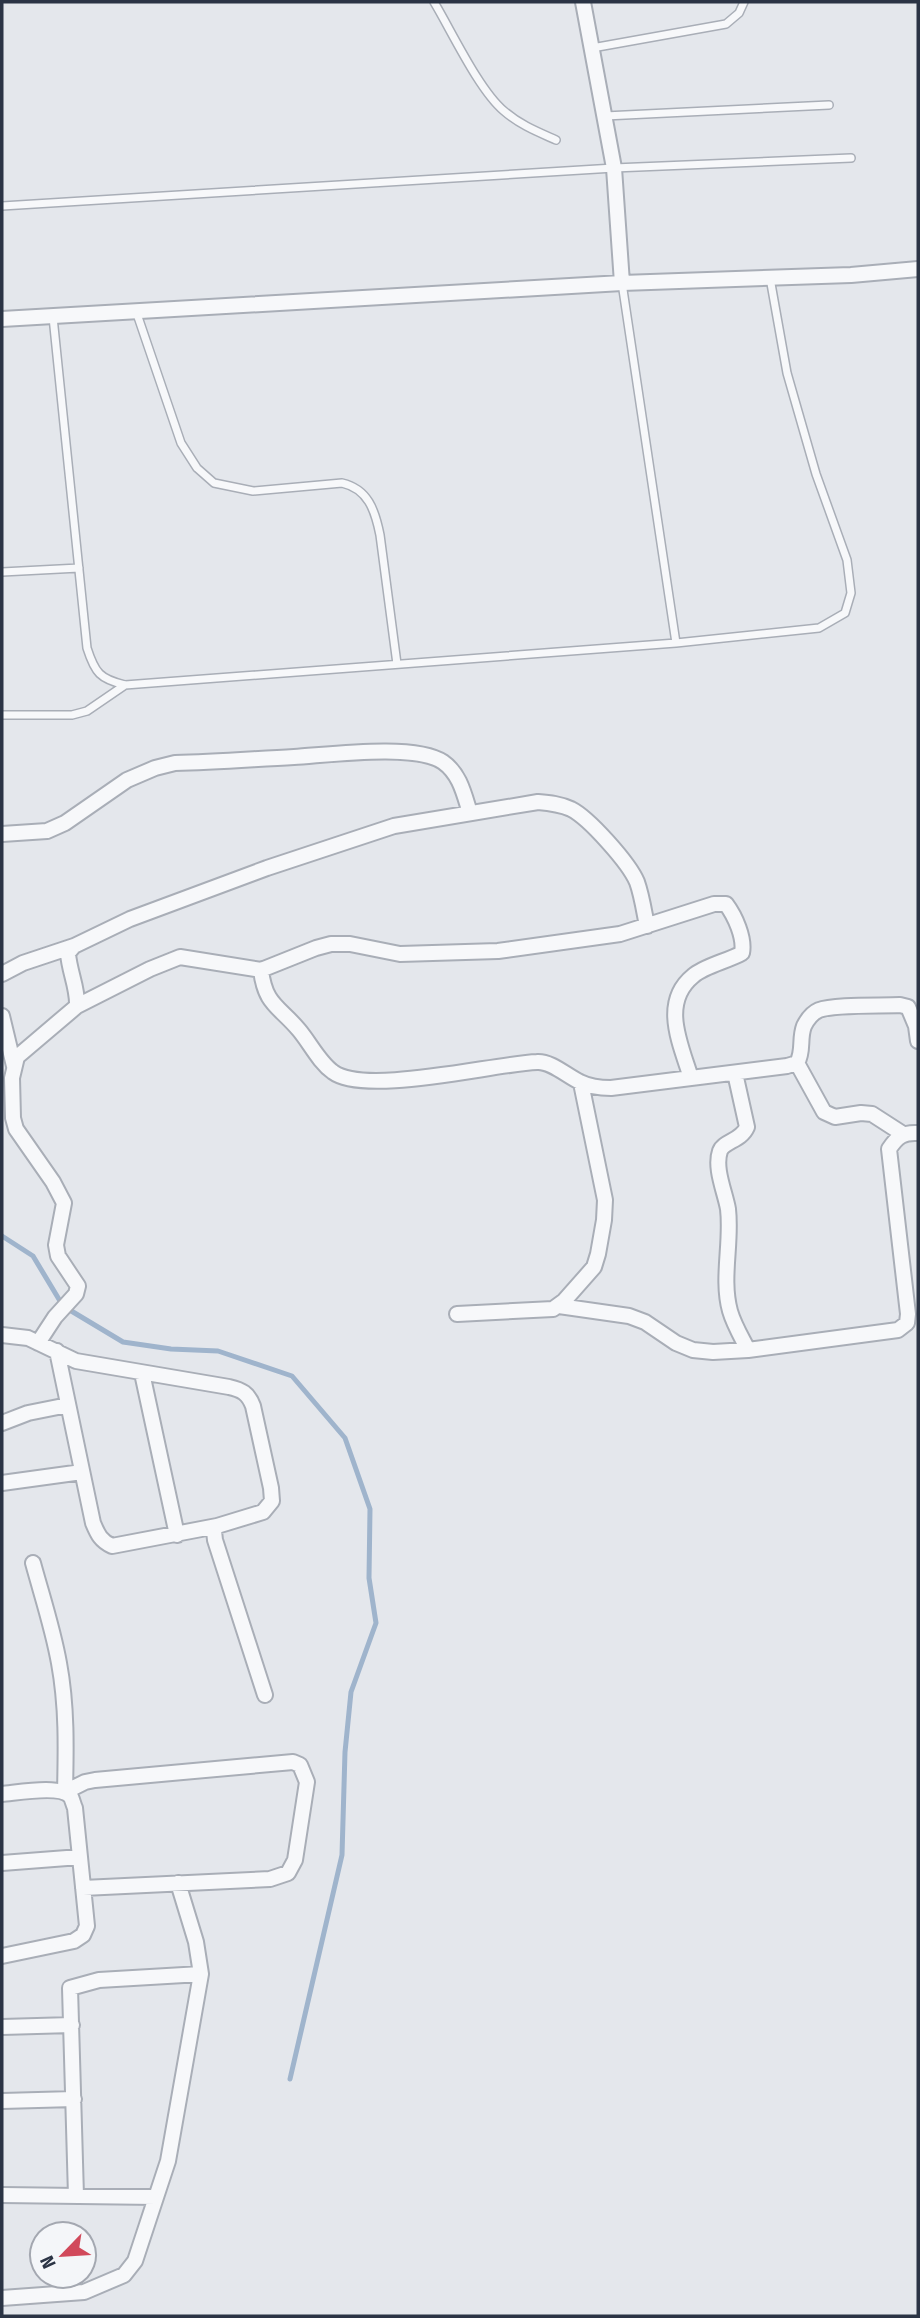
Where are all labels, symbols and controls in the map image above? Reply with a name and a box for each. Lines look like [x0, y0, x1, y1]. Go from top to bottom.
north arrow [28, 2220, 98, 2290]
text: N [35, 2252, 61, 2272]

